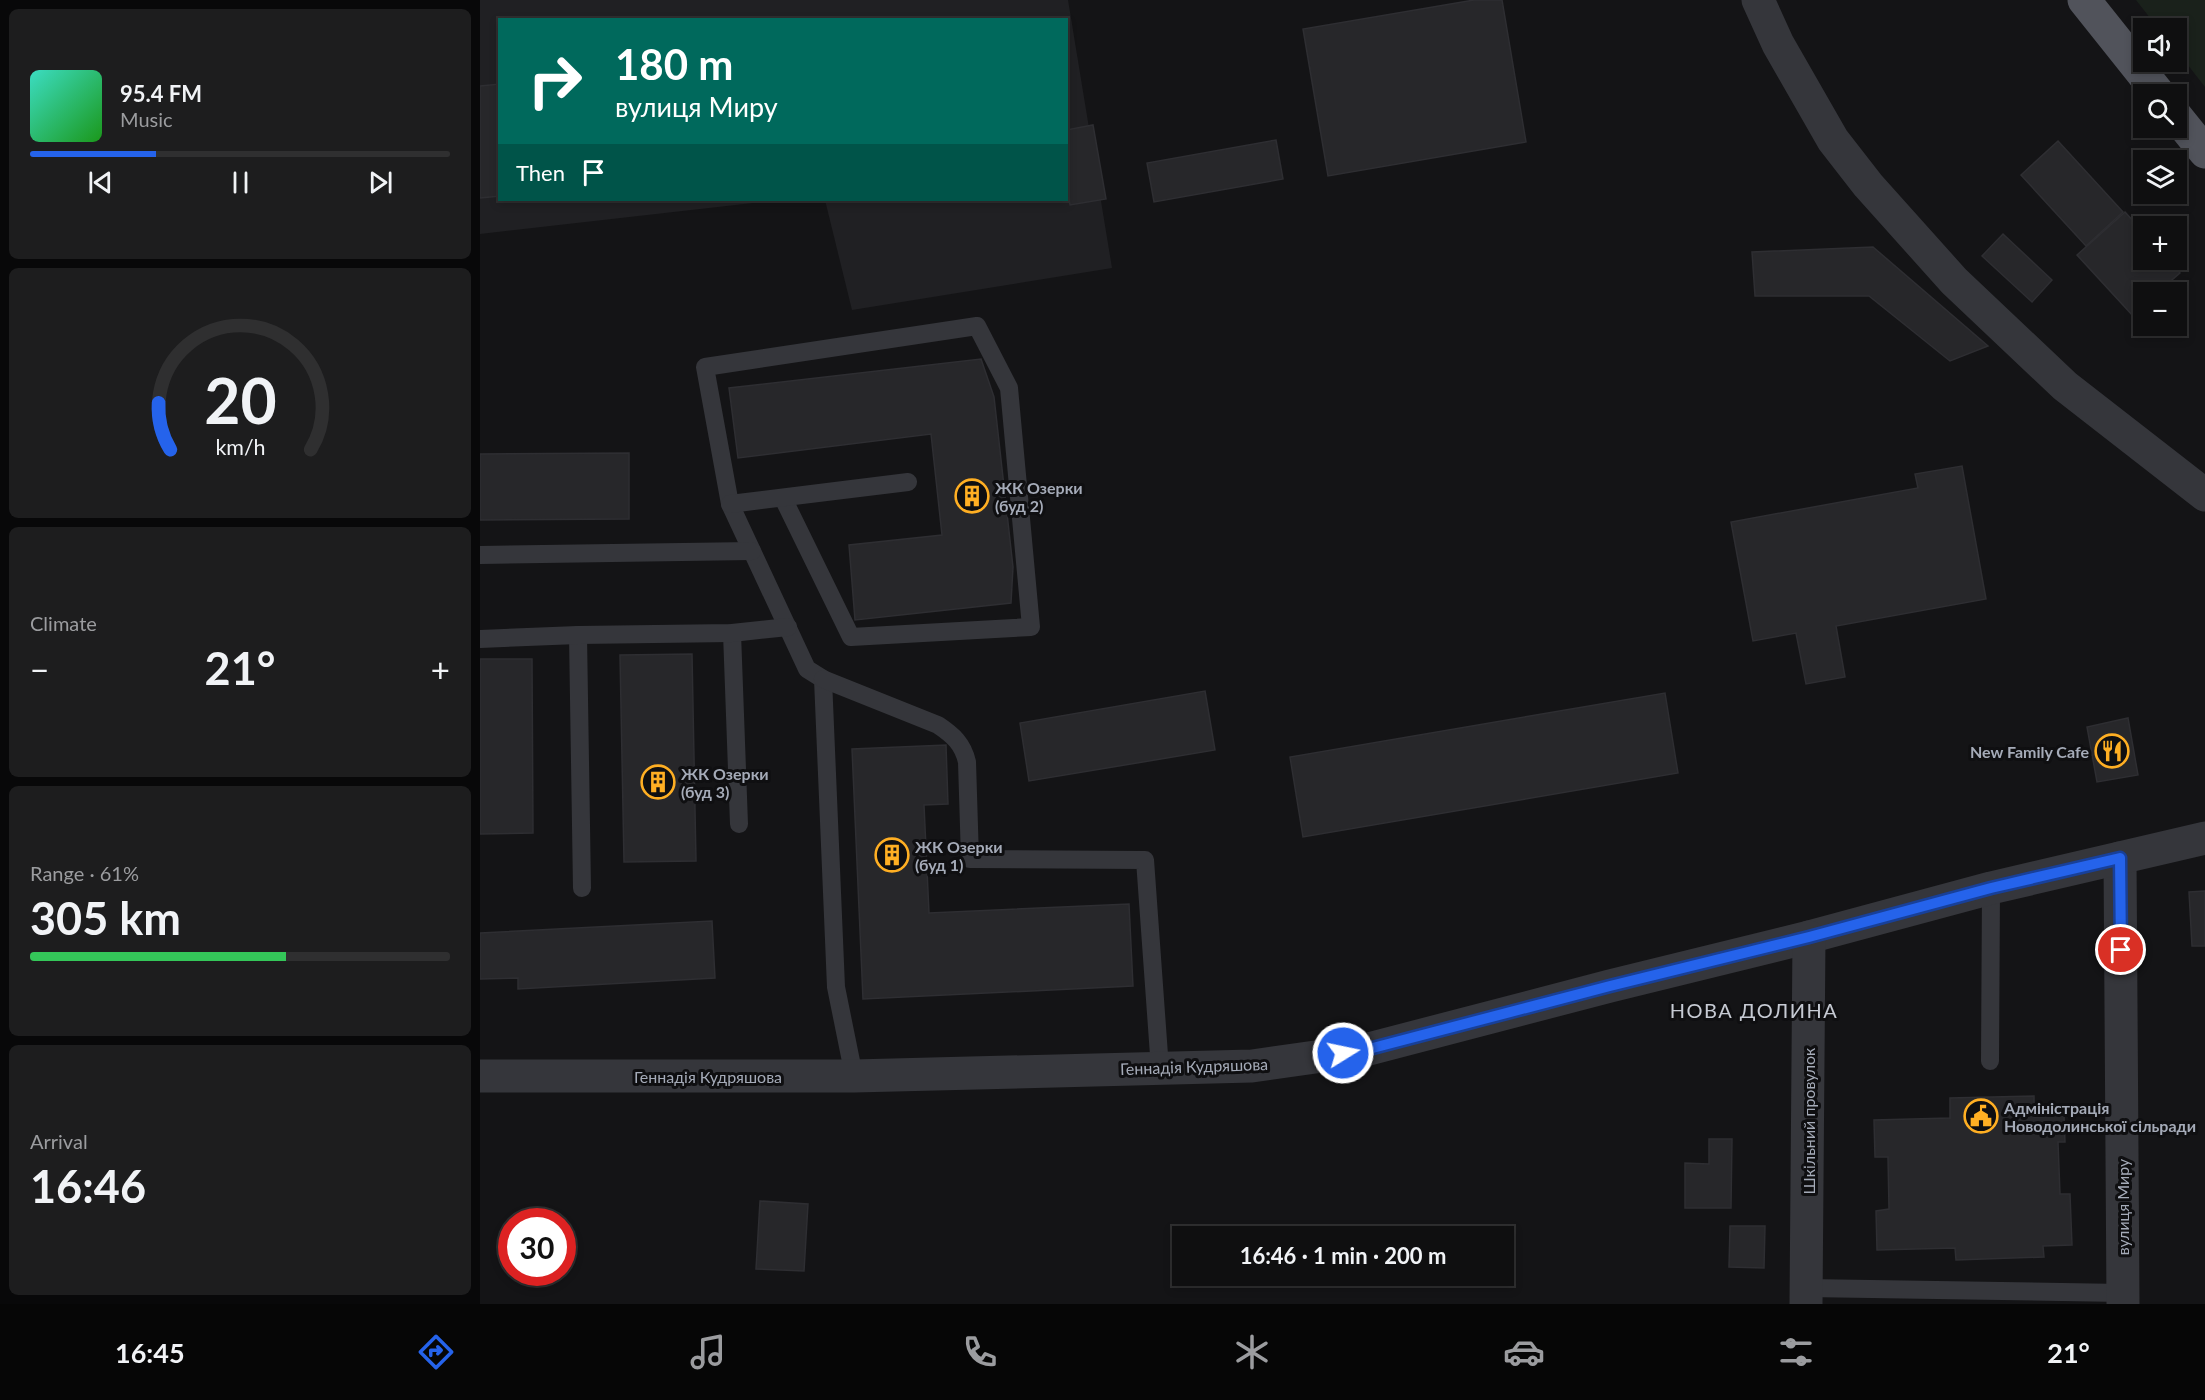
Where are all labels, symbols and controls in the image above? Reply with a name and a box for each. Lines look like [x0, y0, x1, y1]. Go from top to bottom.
map controls [2133, 18, 2187, 336]
button: sound [2133, 18, 2187, 72]
text: 180 m [615, 39, 733, 89]
icon: right [516, 42, 594, 120]
text: 95.4 FM [120, 80, 202, 107]
button: search [2133, 84, 2187, 138]
text: вулиця Миру [615, 90, 778, 123]
text: Music [120, 107, 173, 131]
button: layers [2133, 150, 2187, 204]
icon: arrive [577, 156, 610, 189]
text: Then [516, 159, 565, 186]
icon: previous [84, 166, 117, 199]
icon: pause [224, 166, 257, 199]
icon: next [364, 166, 397, 199]
button: + [2133, 216, 2187, 270]
button: − [2133, 282, 2187, 336]
text: 20 [204, 362, 276, 437]
text: km/h [215, 434, 265, 460]
building icon: ЖК Озерки (буд 2) [954, 478, 990, 514]
place label: ЖК Озерки (буд 2) [995, 478, 1083, 515]
text: Climate [30, 611, 97, 635]
text: 21° [205, 641, 275, 695]
text: − [30, 649, 49, 689]
text: + [431, 649, 450, 689]
restaurant icon: New Family Cafe [2094, 733, 2130, 769]
place label: New Family Cafe [1970, 742, 2089, 761]
building icon: ЖК Озерки (буд 3) [640, 764, 676, 800]
place label: ЖК Озерки (буд 3) [681, 764, 769, 801]
building icon: ЖК Озерки (буд 1) [874, 837, 910, 873]
place label: ЖК Озерки (буд 1) [915, 837, 1003, 874]
text: Range · 61% [30, 861, 139, 885]
text: 305 km [30, 891, 181, 945]
pin [2095, 924, 2146, 975]
icon: arrive [2104, 933, 2137, 966]
district label: НОВА ДОЛИНА [1670, 998, 1838, 1022]
position arrow [1311, 1021, 1375, 1085]
street label: Шкільний провулок [1799, 1047, 1818, 1194]
street label: Геннадія Кудряшова [1120, 1054, 1268, 1078]
street label: Геннадія Кудряшова [634, 1067, 782, 1086]
public building icon: Адміністрація Новодолинської сільради [1963, 1098, 1999, 1134]
place label: Адміністрація Новодолинської сільради [2003, 1098, 2196, 1135]
text: Arrival [30, 1129, 88, 1153]
street label: вулиця Миру [2113, 1158, 2132, 1255]
text: 16:46 [30, 1159, 146, 1213]
speed limit sign: 30 [498, 1208, 576, 1286]
text: 16:46 · 1 min · 200 m [1240, 1242, 1446, 1269]
icon: directions [415, 1331, 457, 1373]
icon: music [687, 1331, 729, 1373]
icon: phone [959, 1331, 1001, 1373]
icon: climate [1231, 1331, 1273, 1373]
icon: car [1503, 1331, 1545, 1373]
icon: filters [1775, 1331, 1817, 1373]
text: 16:45 [115, 1336, 185, 1369]
text: 21° [2047, 1336, 2090, 1369]

